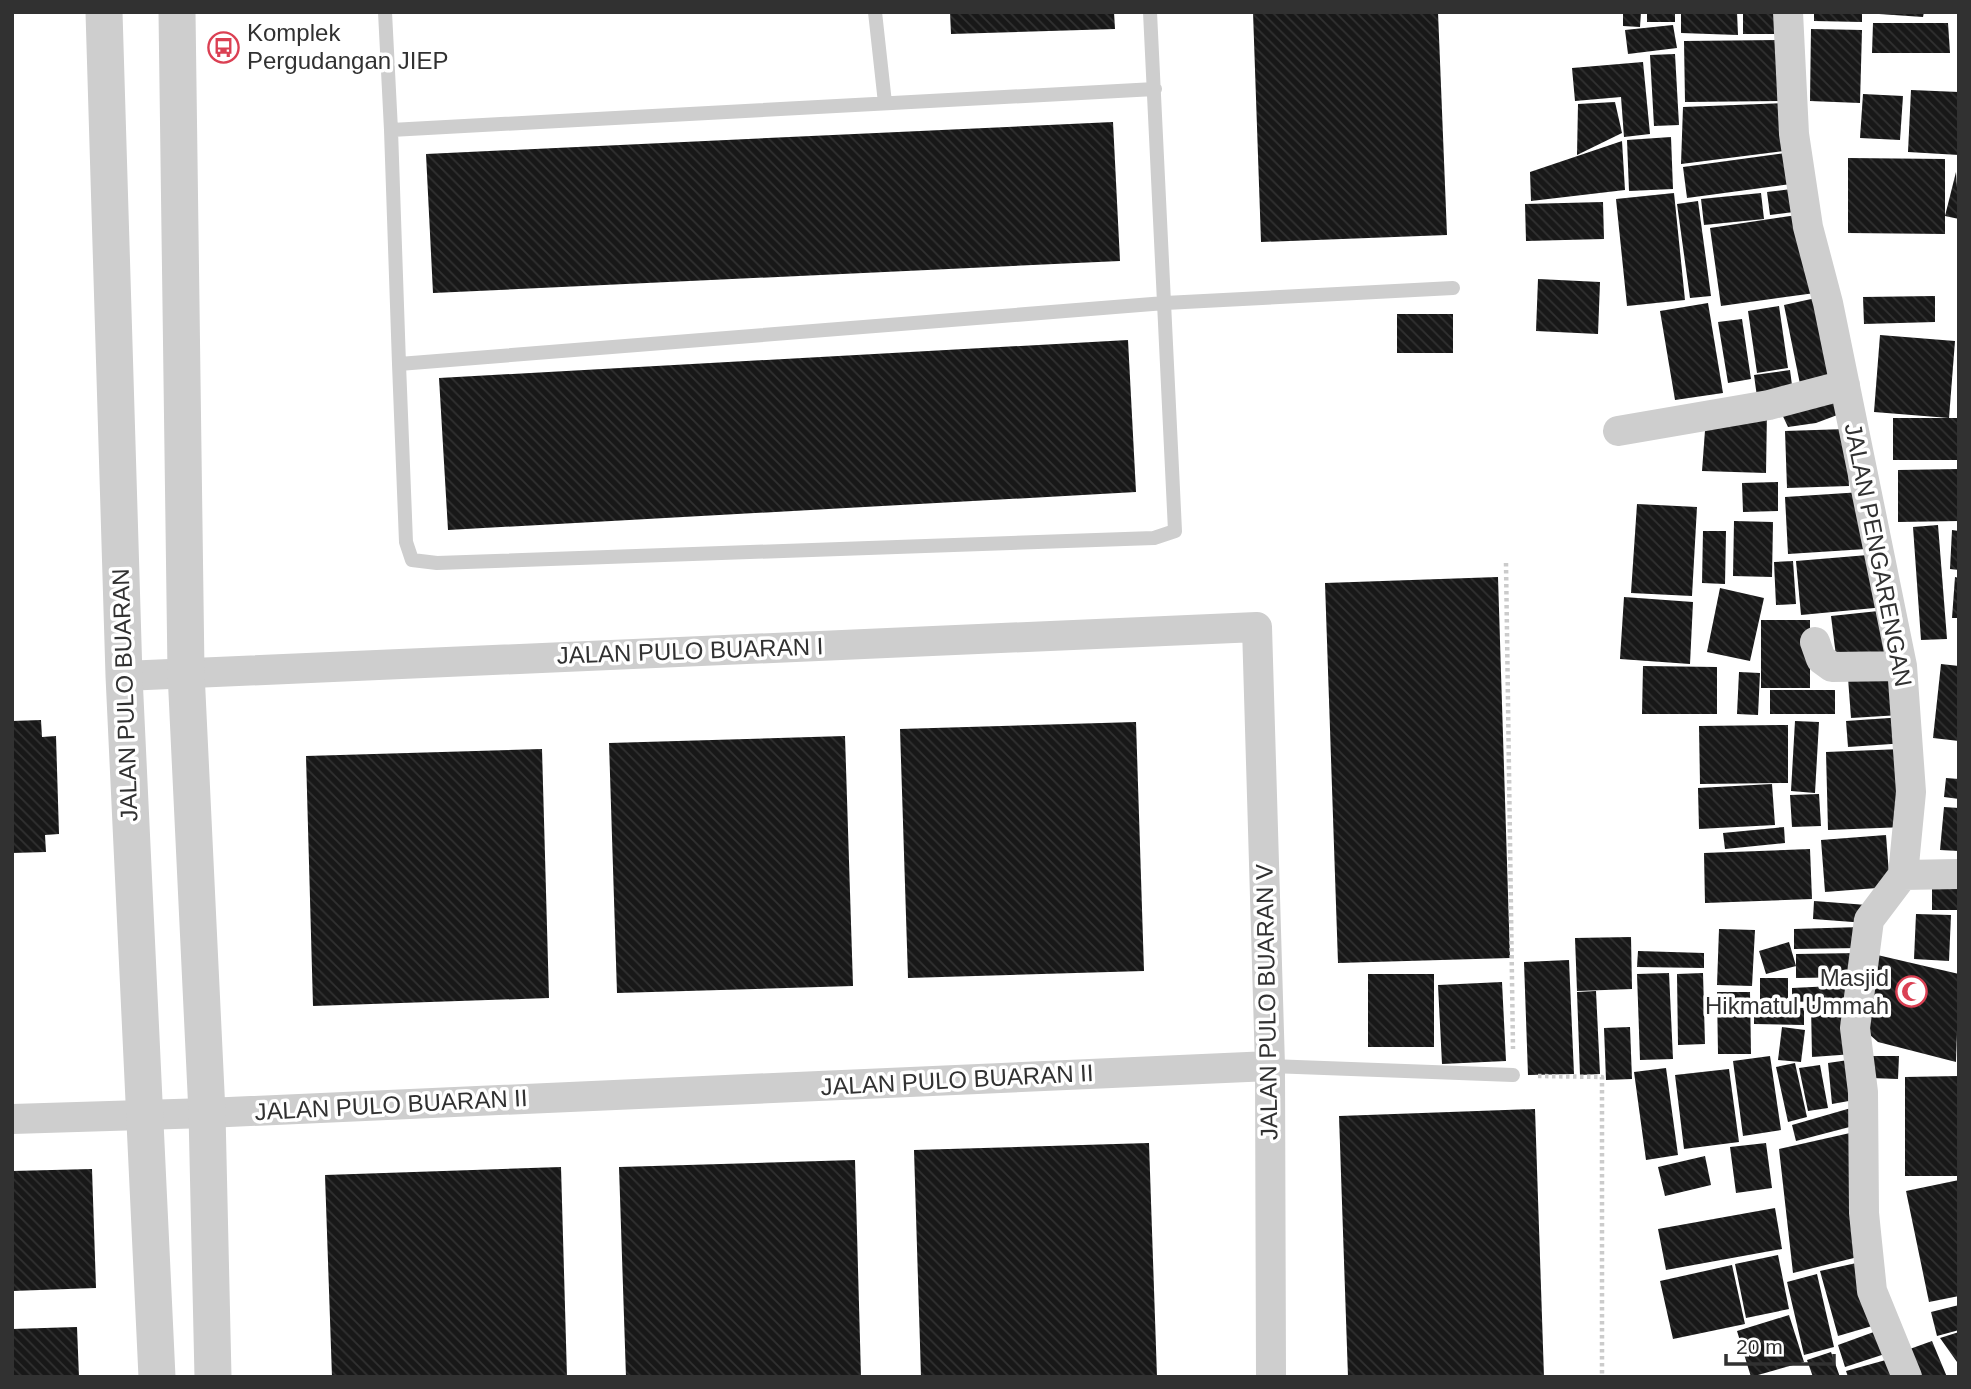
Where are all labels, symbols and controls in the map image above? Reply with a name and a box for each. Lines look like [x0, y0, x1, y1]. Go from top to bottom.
place label: Komplek Pergudangan JIEP [247, 19, 448, 74]
bus stop icon: Komplek Pergudangan JIEP [207, 30, 241, 64]
street label: JALAN PENGARENGAN [1840, 421, 1917, 689]
street label: JALAN PULO BUARAN [107, 568, 142, 822]
street label: JALAN PULO BUARAN I [556, 632, 824, 669]
street label: JALAN PULO BUARAN V [1251, 864, 1282, 1140]
place label: Masjid Hikmatul Ummah [1705, 964, 1889, 1019]
mosque icon: Masjid Hikmatul Ummah [1895, 975, 1929, 1009]
street label: JALAN PULO BUARAN II [820, 1059, 1094, 1100]
street label: JALAN PULO BUARAN II [254, 1084, 528, 1125]
scale bar [1726, 1322, 1834, 1366]
text: 20 m [1736, 1335, 1783, 1358]

